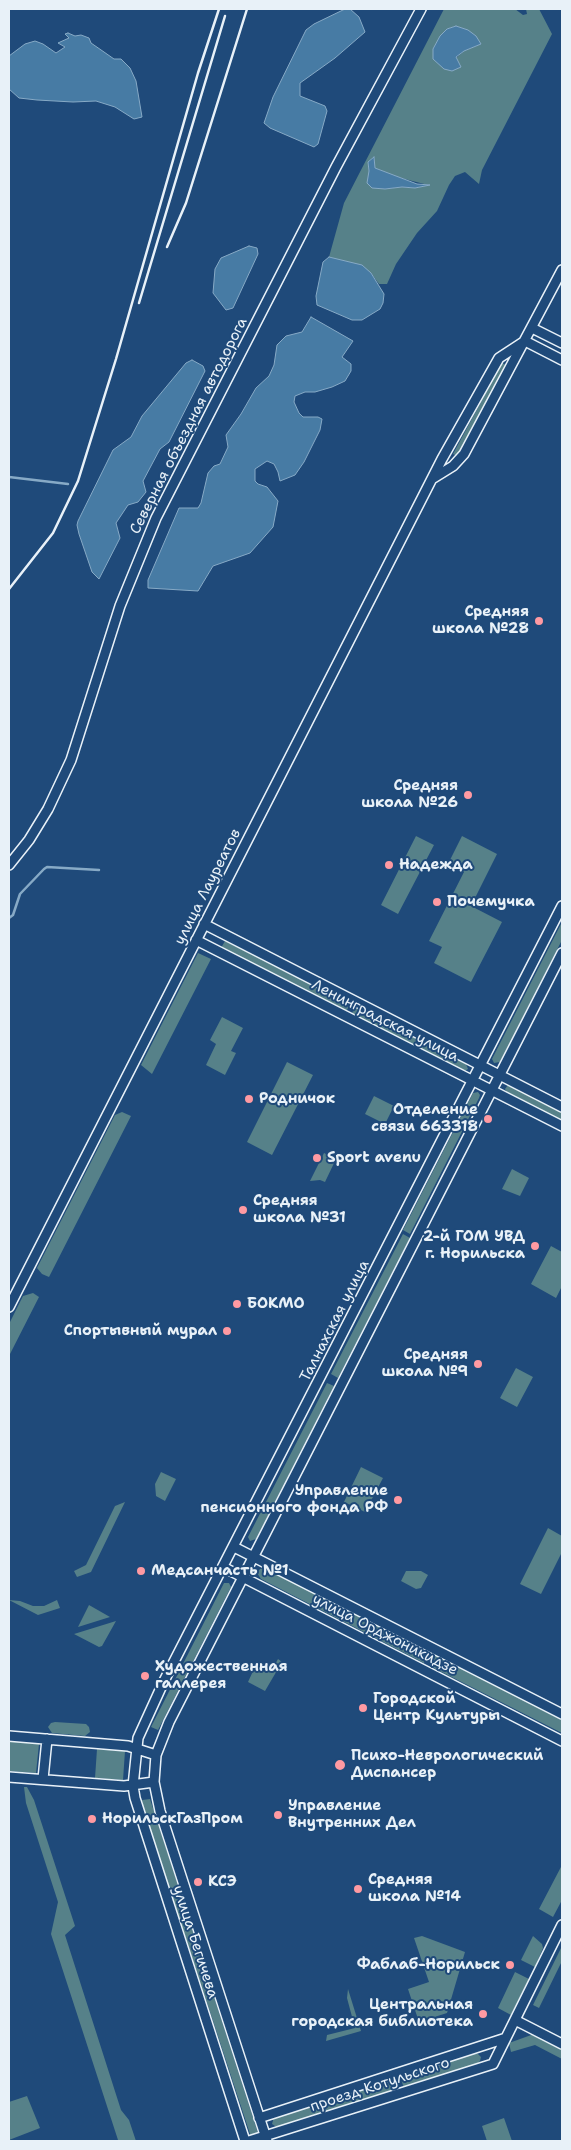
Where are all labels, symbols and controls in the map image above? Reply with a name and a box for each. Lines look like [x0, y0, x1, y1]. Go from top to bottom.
street label: Северная объездная автодорога [126, 315, 252, 537]
place label: Средняя школа №28 [432, 603, 529, 638]
marker: Средняя школа №28 [533, 615, 545, 627]
place label: Средняя школа №26 [361, 777, 458, 812]
marker: Средняя школа №26 [462, 789, 474, 801]
street label: улица Лауреатов [171, 826, 245, 948]
place label: Надежда [399, 856, 473, 874]
marker: Надежда [383, 859, 395, 871]
place label: Почемучка [447, 893, 535, 911]
marker: Почемучка [431, 896, 443, 908]
street label: Ленинградская улица [309, 976, 461, 1066]
place label: Родничок [259, 1090, 335, 1108]
marker: Родничок [243, 1093, 255, 1105]
place label: Отделение связи 663318 [371, 1101, 478, 1136]
marker: Отделение связи 663318 [482, 1113, 494, 1125]
place label: Sport avenu [327, 1149, 421, 1167]
marker: Sport avenu [311, 1152, 323, 1164]
place label: Средняя школа №31 [253, 1192, 346, 1227]
marker: Средняя школа №31 [237, 1204, 249, 1216]
place label: 2-й ГОМ УВД г. Норильска [423, 1228, 525, 1263]
marker: 2-й ГОМ УВД г. Норильска [529, 1240, 541, 1252]
street label: Талнахская улица [297, 1257, 373, 1385]
place label: БОКМО [247, 1295, 305, 1313]
marker: БОКМО [231, 1298, 243, 1310]
place label: Спортывный мурал [64, 1322, 217, 1340]
marker: Спортывный мурал [221, 1325, 233, 1337]
place label: Средняя школа №9 [381, 1346, 468, 1381]
marker: Средняя школа №9 [472, 1358, 484, 1370]
place label: Управление пенсионного фонда РФ [200, 1482, 388, 1517]
marker: Управление пенсионного фонда РФ [392, 1494, 404, 1506]
place label: Медсанчасть №1 [151, 1562, 289, 1580]
marker: Медсанчасть №1 [135, 1565, 147, 1577]
street label: улица Орджоникидзе [309, 1590, 461, 1680]
place label: Художественная галлерея [155, 1658, 288, 1693]
marker: Художественная галлерея [139, 1670, 151, 1682]
place label: Городской Центр Культуры [373, 1690, 500, 1725]
marker: Городской Центр Культуры [357, 1702, 369, 1714]
place label: Психо-Неврологический Диспансер [351, 1747, 543, 1782]
marker: Психо-Неврологический Диспансер [333, 1758, 347, 1772]
place label: Управление Внутренних Дел [288, 1797, 416, 1832]
marker: Управление Внутренних Дел [272, 1809, 284, 1821]
place label: НорильскГазПром [102, 1810, 243, 1828]
marker: НорильскГазПром [86, 1813, 98, 1825]
place label: Средняя школа №14 [368, 1871, 461, 1906]
place label: КСЭ [208, 1873, 237, 1891]
marker: КСЭ [192, 1876, 204, 1888]
street label: улица Бегичева [168, 1883, 222, 2001]
marker: Средняя школа №14 [352, 1883, 364, 1895]
place label: Фаблаб-Норильск [357, 1956, 500, 1974]
marker: Фаблаб-Норильск [504, 1959, 516, 1971]
place label: Центральная городская библиотека [291, 1996, 473, 2031]
marker: Центральная городская библиотека [477, 2008, 489, 2020]
street label: проезд Котульского [308, 2054, 452, 2116]

